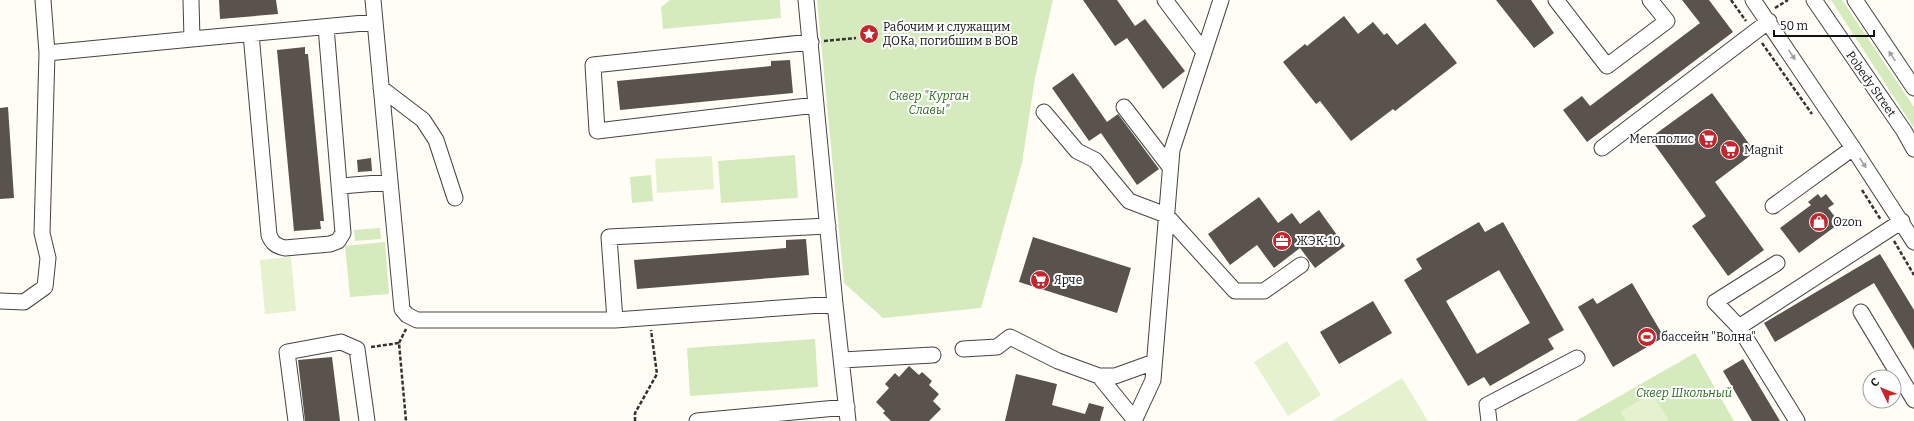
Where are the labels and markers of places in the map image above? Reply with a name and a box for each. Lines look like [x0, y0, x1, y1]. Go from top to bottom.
place label: Рабочим и служащим ДОКа, погибшим в ВОВ [883, 20, 1018, 48]
place icon: Рабочим и служащим ДОКа, погибшим в ВОВ [858, 23, 880, 45]
supermarket icon: Мегаполис [1697, 128, 1719, 150]
place label: Мегаполис [1629, 132, 1694, 146]
supermarket icon: Magnit [1719, 139, 1741, 161]
place label: Magnit [1744, 143, 1784, 157]
shop icon: Ozon [1808, 211, 1830, 233]
place label: Ozon [1833, 215, 1863, 229]
office icon: ЖЭК-10 [1271, 230, 1293, 252]
place label: ЖЭК-10 [1296, 234, 1341, 248]
supermarket icon: Ярче [1029, 269, 1051, 291]
place label: Ярче [1054, 273, 1082, 287]
sports icon: бассейн "Волна" [1636, 326, 1658, 348]
place label: бассейн "Волна" [1661, 330, 1756, 344]

